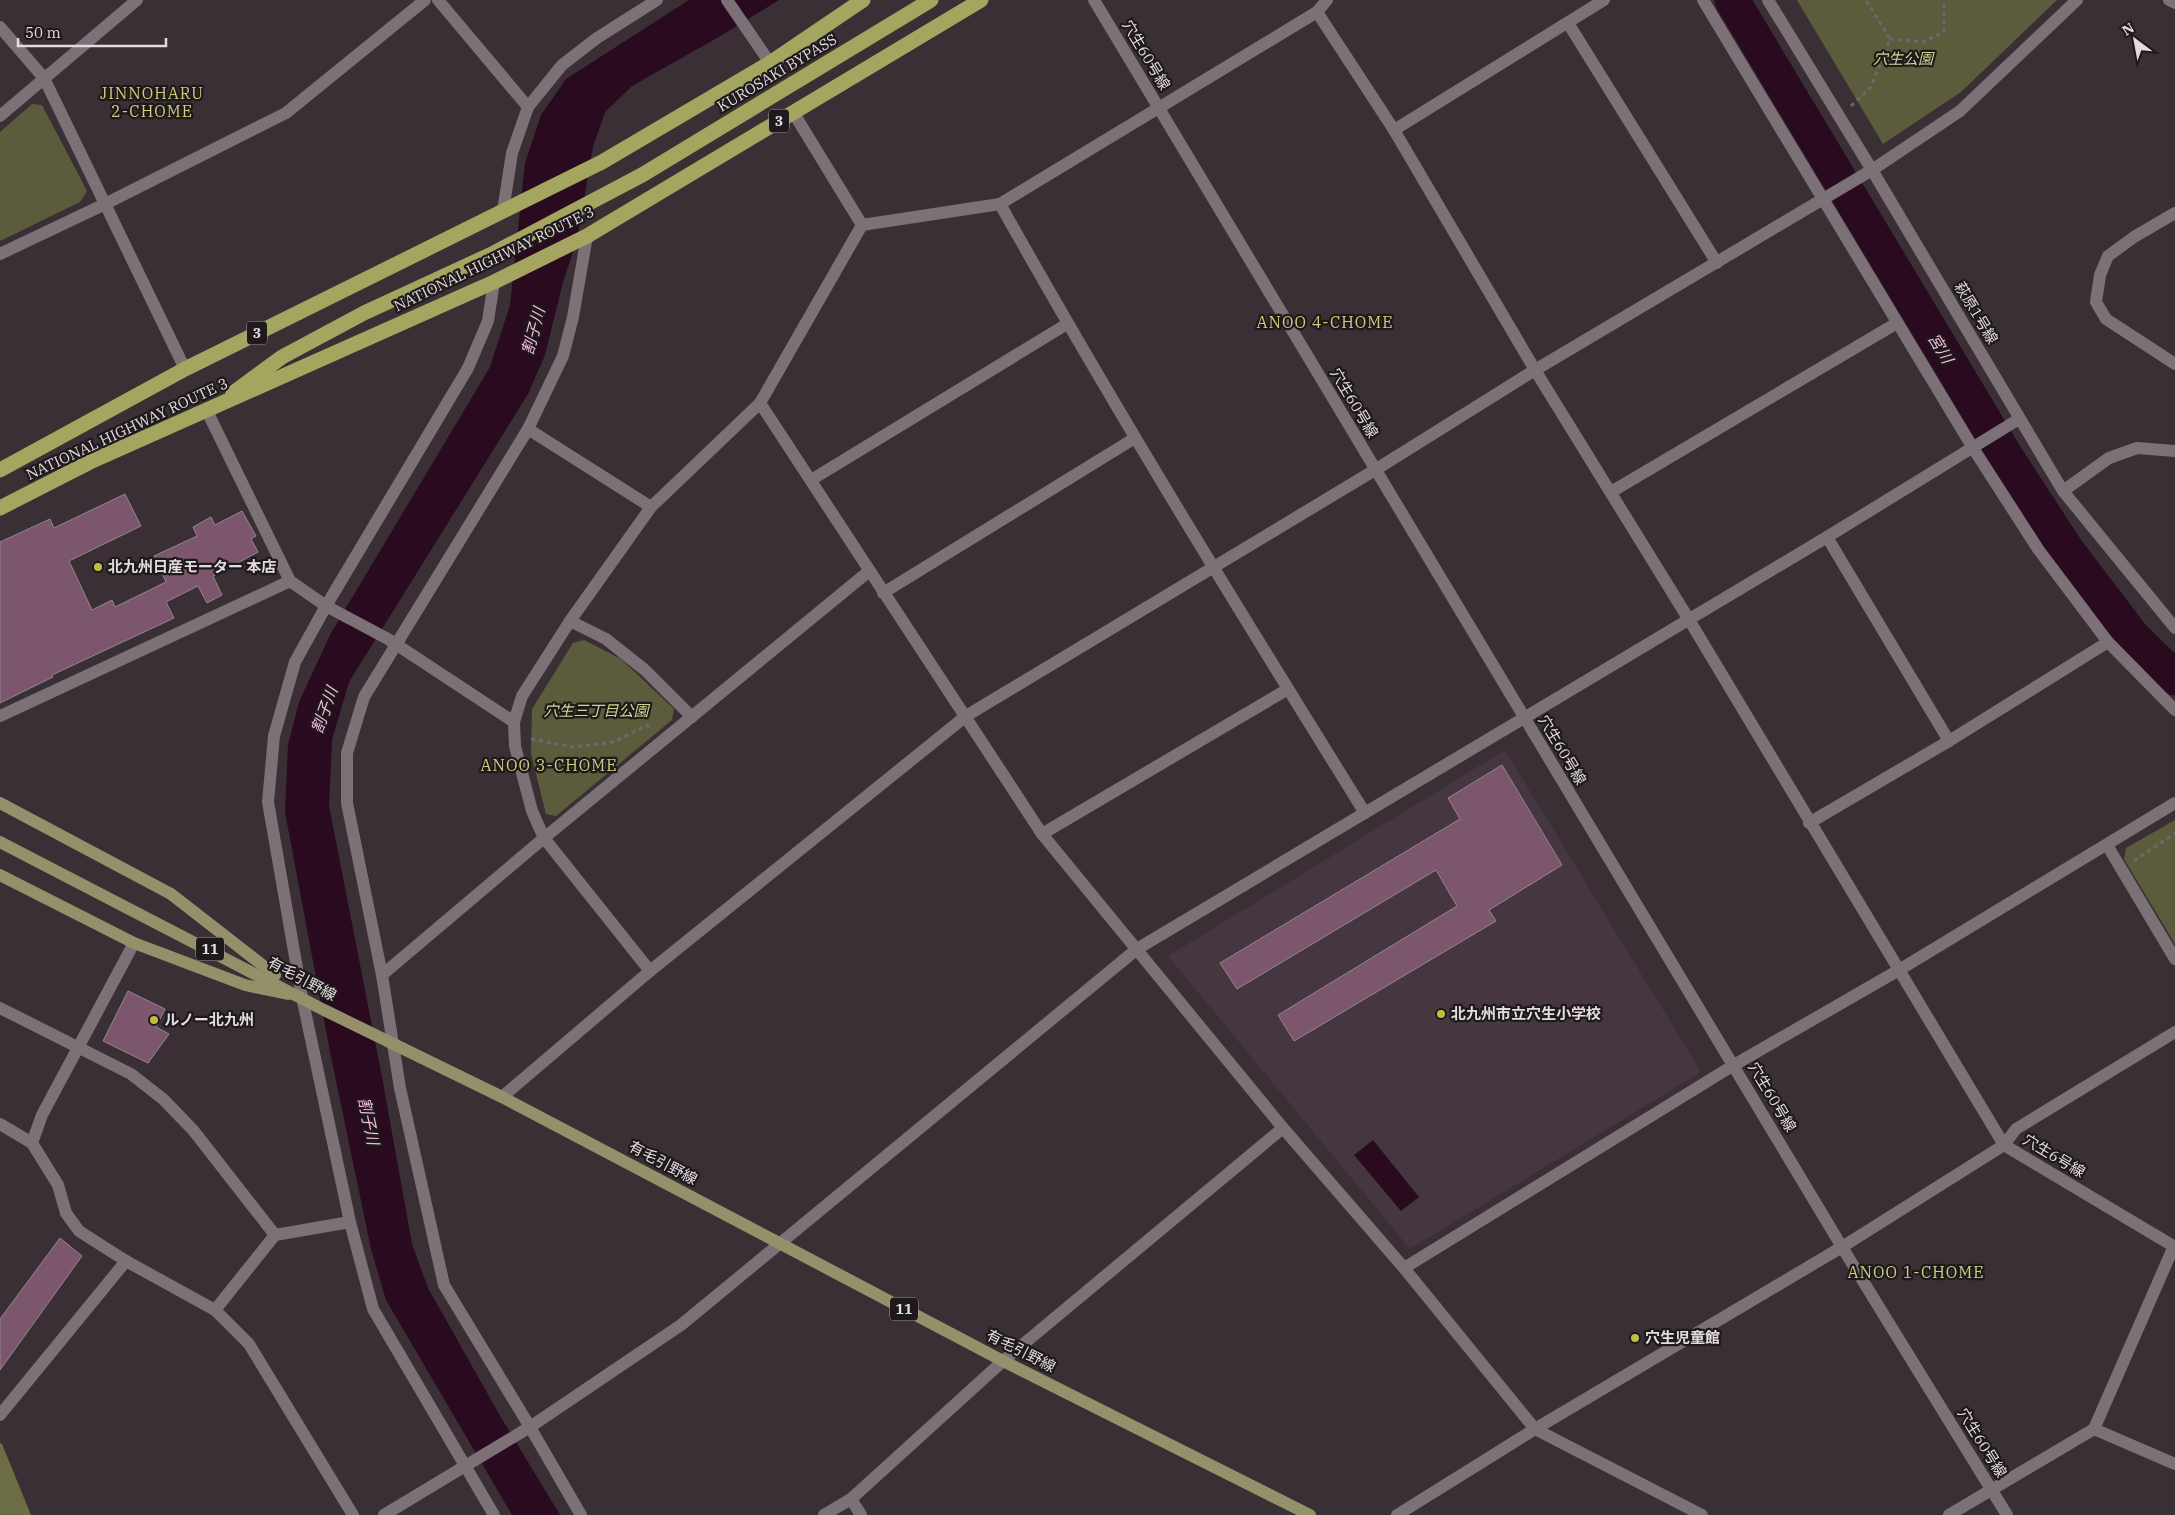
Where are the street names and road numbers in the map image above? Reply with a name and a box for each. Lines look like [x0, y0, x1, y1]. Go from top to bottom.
street label: 穴生60号線 [1118, 16, 1175, 93]
street label: KUROSAKI BYPASS [713, 29, 840, 116]
road number: 3 [769, 110, 789, 132]
street label: NATIONAL HIGHWAY ROUTE 3 [391, 202, 597, 315]
street label: 萩原1号線 [1951, 278, 2002, 347]
road number: 3 [247, 322, 267, 344]
street label: 穴生60号線 [1326, 364, 1383, 441]
street label: NATIONAL HIGHWAY ROUTE 3 [23, 373, 231, 484]
street label: 穴生60号線 [1534, 711, 1591, 788]
road number: 11 [196, 938, 224, 961]
street label: 有毛引野線 [265, 953, 340, 1005]
street label: 穴生60号線 [1744, 1058, 1801, 1135]
street label: 穴生6号線 [2020, 1130, 2089, 1181]
street label: 有毛引野線 [626, 1137, 701, 1189]
road number: 11 [890, 1298, 918, 1320]
street label: 有毛引野線 [983, 1325, 1059, 1376]
street label: 穴生60号線 [1954, 1405, 2011, 1481]

